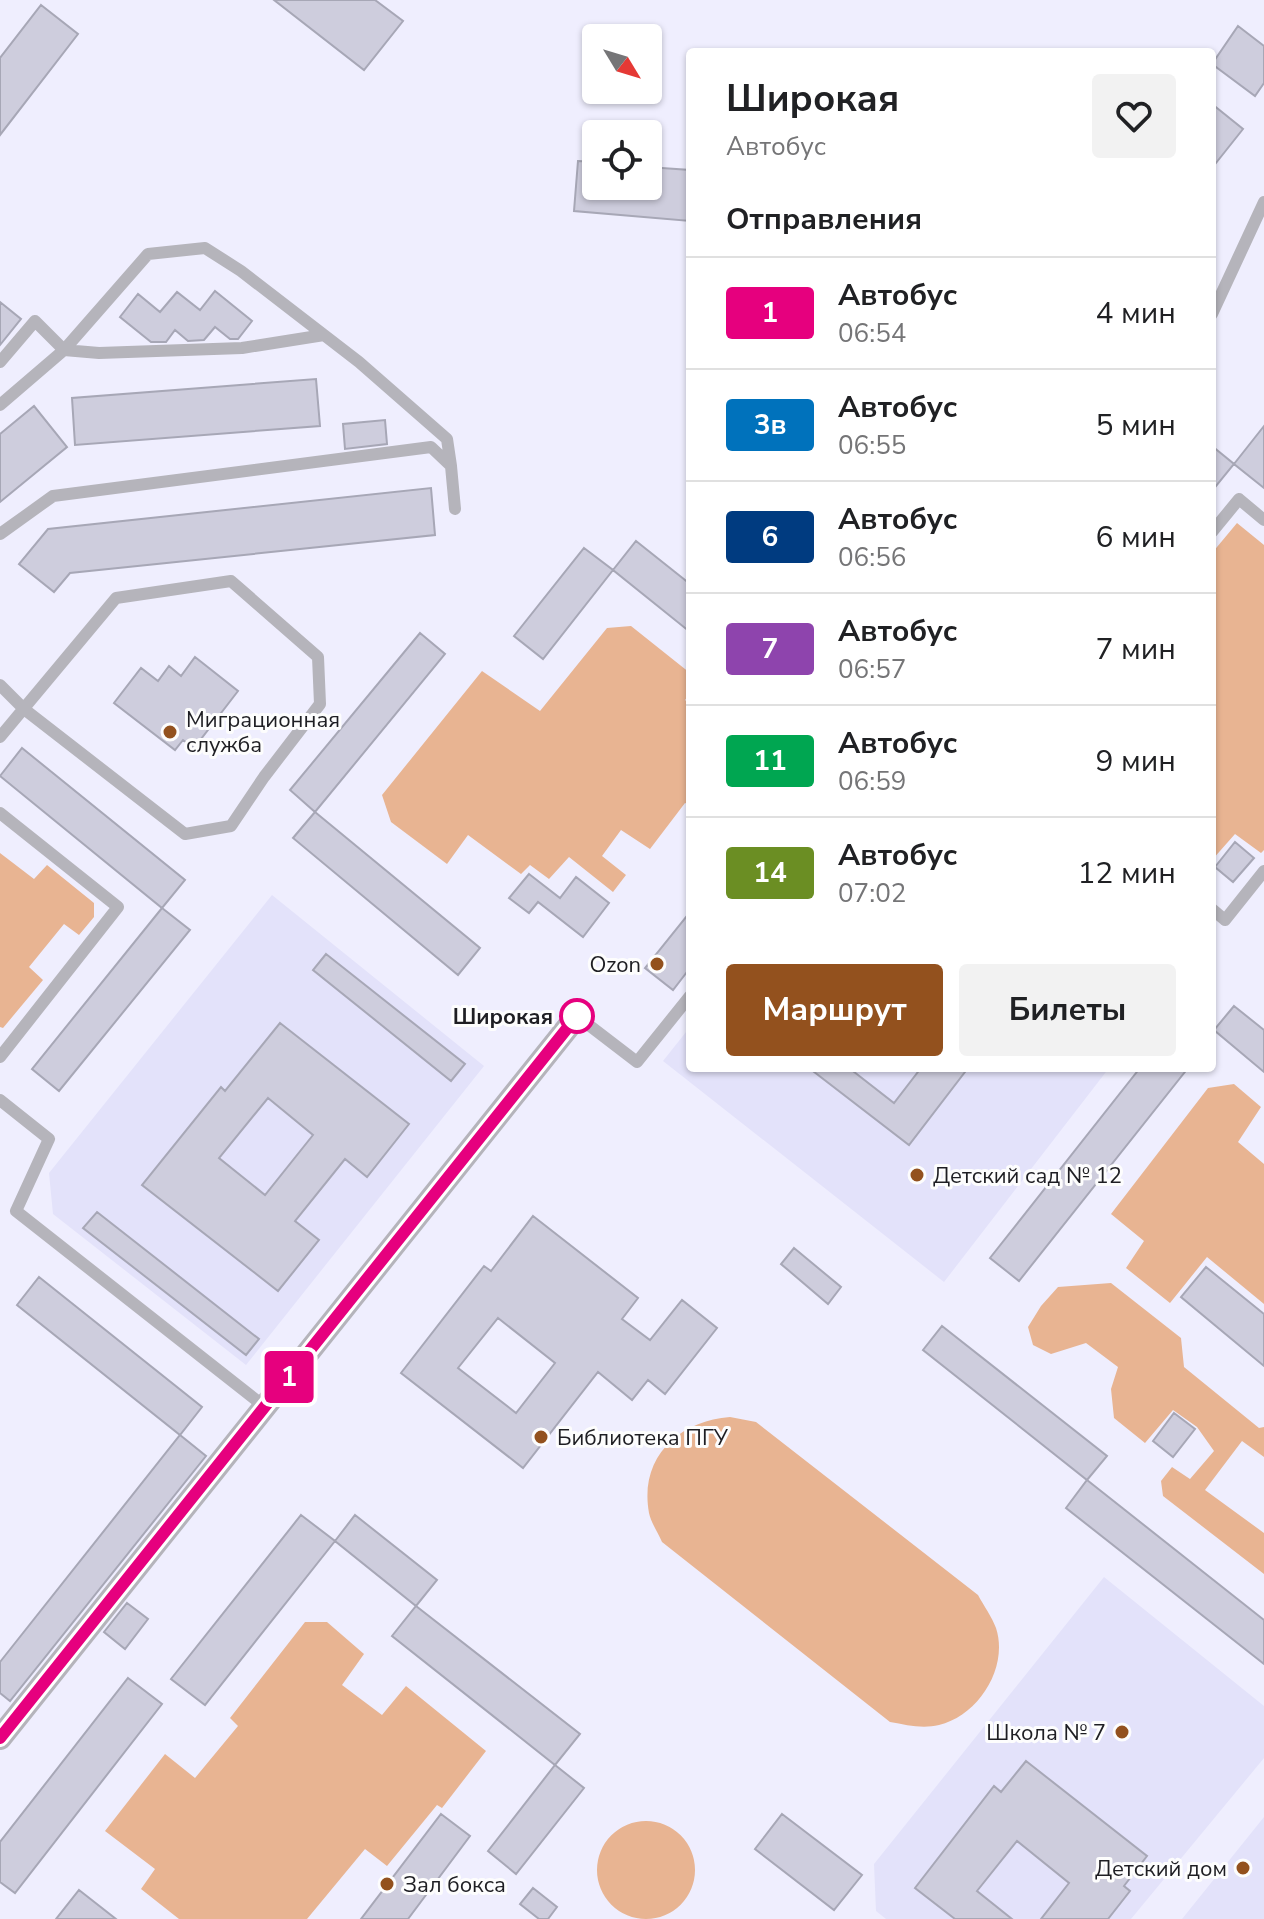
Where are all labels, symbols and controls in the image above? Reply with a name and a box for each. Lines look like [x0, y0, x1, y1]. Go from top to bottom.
north arrow [582, 24, 662, 104]
map controls [582, 24, 662, 200]
text: Широкая [726, 73, 899, 124]
button: heart [1092, 74, 1176, 158]
button: locate [582, 120, 662, 200]
text: Автобус [726, 129, 826, 164]
text: Отправления [726, 199, 922, 240]
text: Автобус [838, 275, 957, 316]
text: 4 мин [1095, 293, 1176, 334]
text: 1 [762, 294, 778, 332]
text: 06:54 [838, 316, 906, 351]
text: Автобус [838, 387, 957, 428]
text: 5 мин [1095, 405, 1176, 446]
text: 3в [754, 406, 786, 444]
text: 06:55 [838, 428, 906, 463]
text: Автобус [838, 499, 957, 540]
text: 6 мин [1095, 517, 1176, 558]
text: 6 [762, 518, 778, 556]
text: 06:56 [838, 540, 906, 575]
text: Автобус [838, 611, 957, 652]
text: 7 мин [1095, 629, 1176, 670]
text: 7 [762, 630, 778, 668]
text: 06:57 [838, 652, 906, 687]
place label: Миграционная служба [186, 705, 340, 760]
marker: Миграционная служба [161, 723, 179, 741]
text: Автобус [838, 723, 957, 764]
text: 9 мин [1095, 741, 1176, 782]
text: 11 [753, 742, 787, 780]
text: 06:59 [838, 764, 906, 799]
text: Автобус [838, 835, 957, 876]
text: 12 мин [1077, 853, 1176, 894]
text: 14 [753, 854, 787, 892]
text: 07:02 [838, 876, 906, 911]
place label: Ozon [589, 950, 641, 980]
marker: Ozon [648, 955, 666, 973]
button: Маршрут [726, 964, 943, 1056]
button: Билеты [959, 964, 1176, 1056]
marker: Широкая [560, 999, 594, 1033]
place label: Широкая [453, 1002, 553, 1032]
place label: Детский сад № 12 [933, 1161, 1122, 1191]
marker: Детский сад № 12 [908, 1166, 926, 1184]
line badge: 1 [263, 1351, 315, 1403]
text: 1 [281, 1358, 297, 1396]
place label: Библиотека ПГУ [557, 1423, 729, 1453]
marker: Библиотека ПГУ [532, 1428, 550, 1446]
place label: Школа № 7 [986, 1718, 1106, 1748]
marker: Школа № 7 [1113, 1723, 1131, 1741]
place label: Детский дом [1095, 1854, 1227, 1884]
marker: Детский дом [1234, 1859, 1252, 1877]
place label: Зал бокса [403, 1870, 506, 1900]
marker: Зал бокса [378, 1875, 396, 1893]

